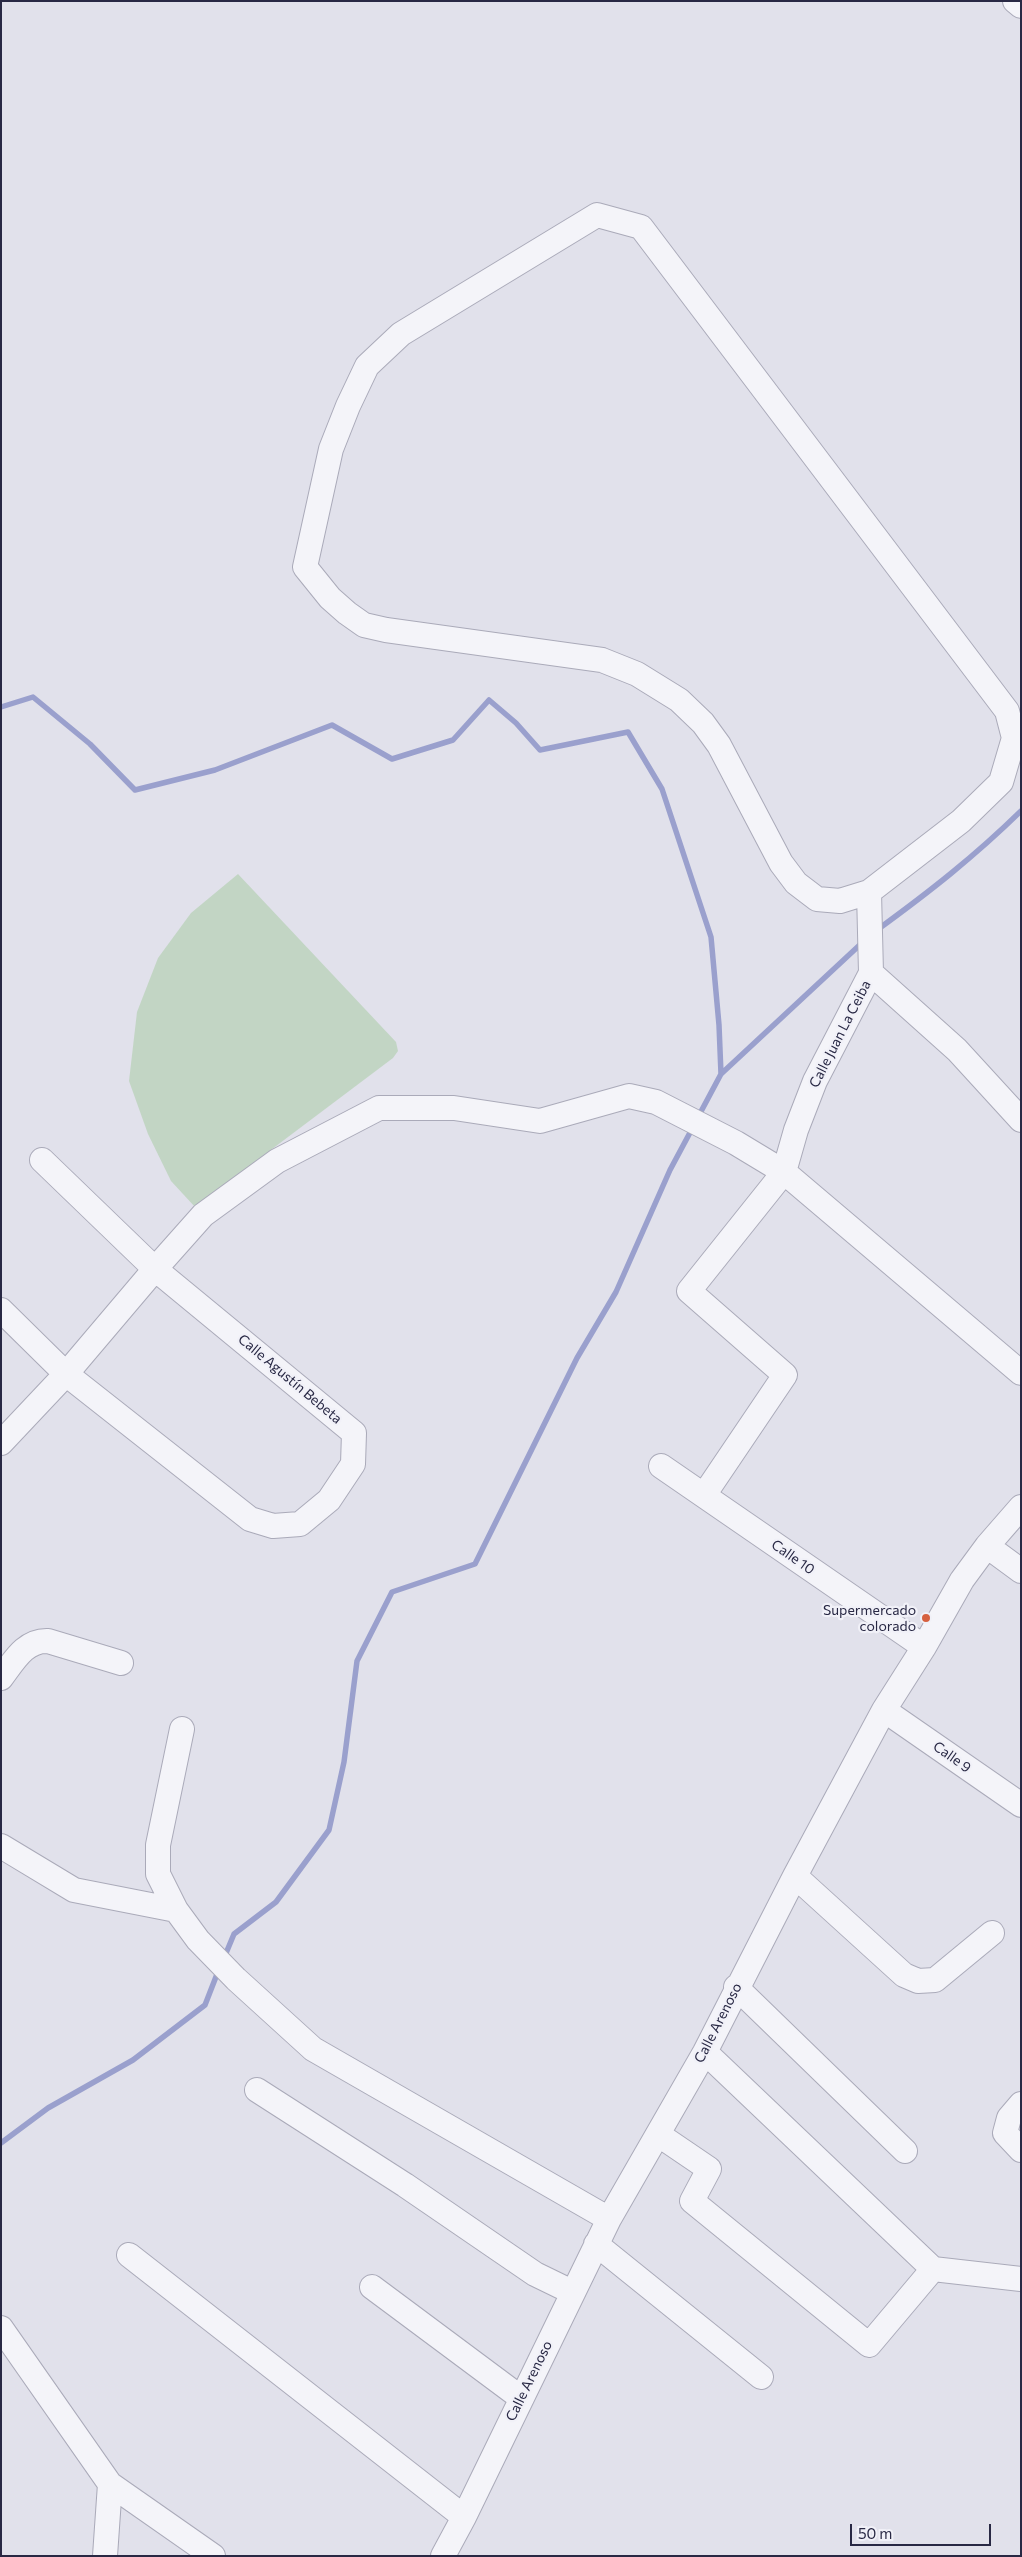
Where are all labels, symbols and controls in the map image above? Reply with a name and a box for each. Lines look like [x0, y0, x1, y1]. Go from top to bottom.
street label: Calle Juan La Ceiba [806, 978, 874, 1090]
street label: Calle Agustín Bebeta [235, 1331, 345, 1427]
street label: Calle 10 [768, 1536, 818, 1578]
place label: Supermercado colorado [823, 1602, 916, 1634]
marker: Supermercado colorado [920, 1612, 932, 1624]
street label: Calle 9 [930, 1738, 974, 1776]
street label: Calle Arenoso [691, 1980, 745, 2066]
street label: Calle Arenoso [502, 2338, 556, 2424]
scale bar [852, 2514, 993, 2546]
text: 50 m [858, 2524, 892, 2542]

